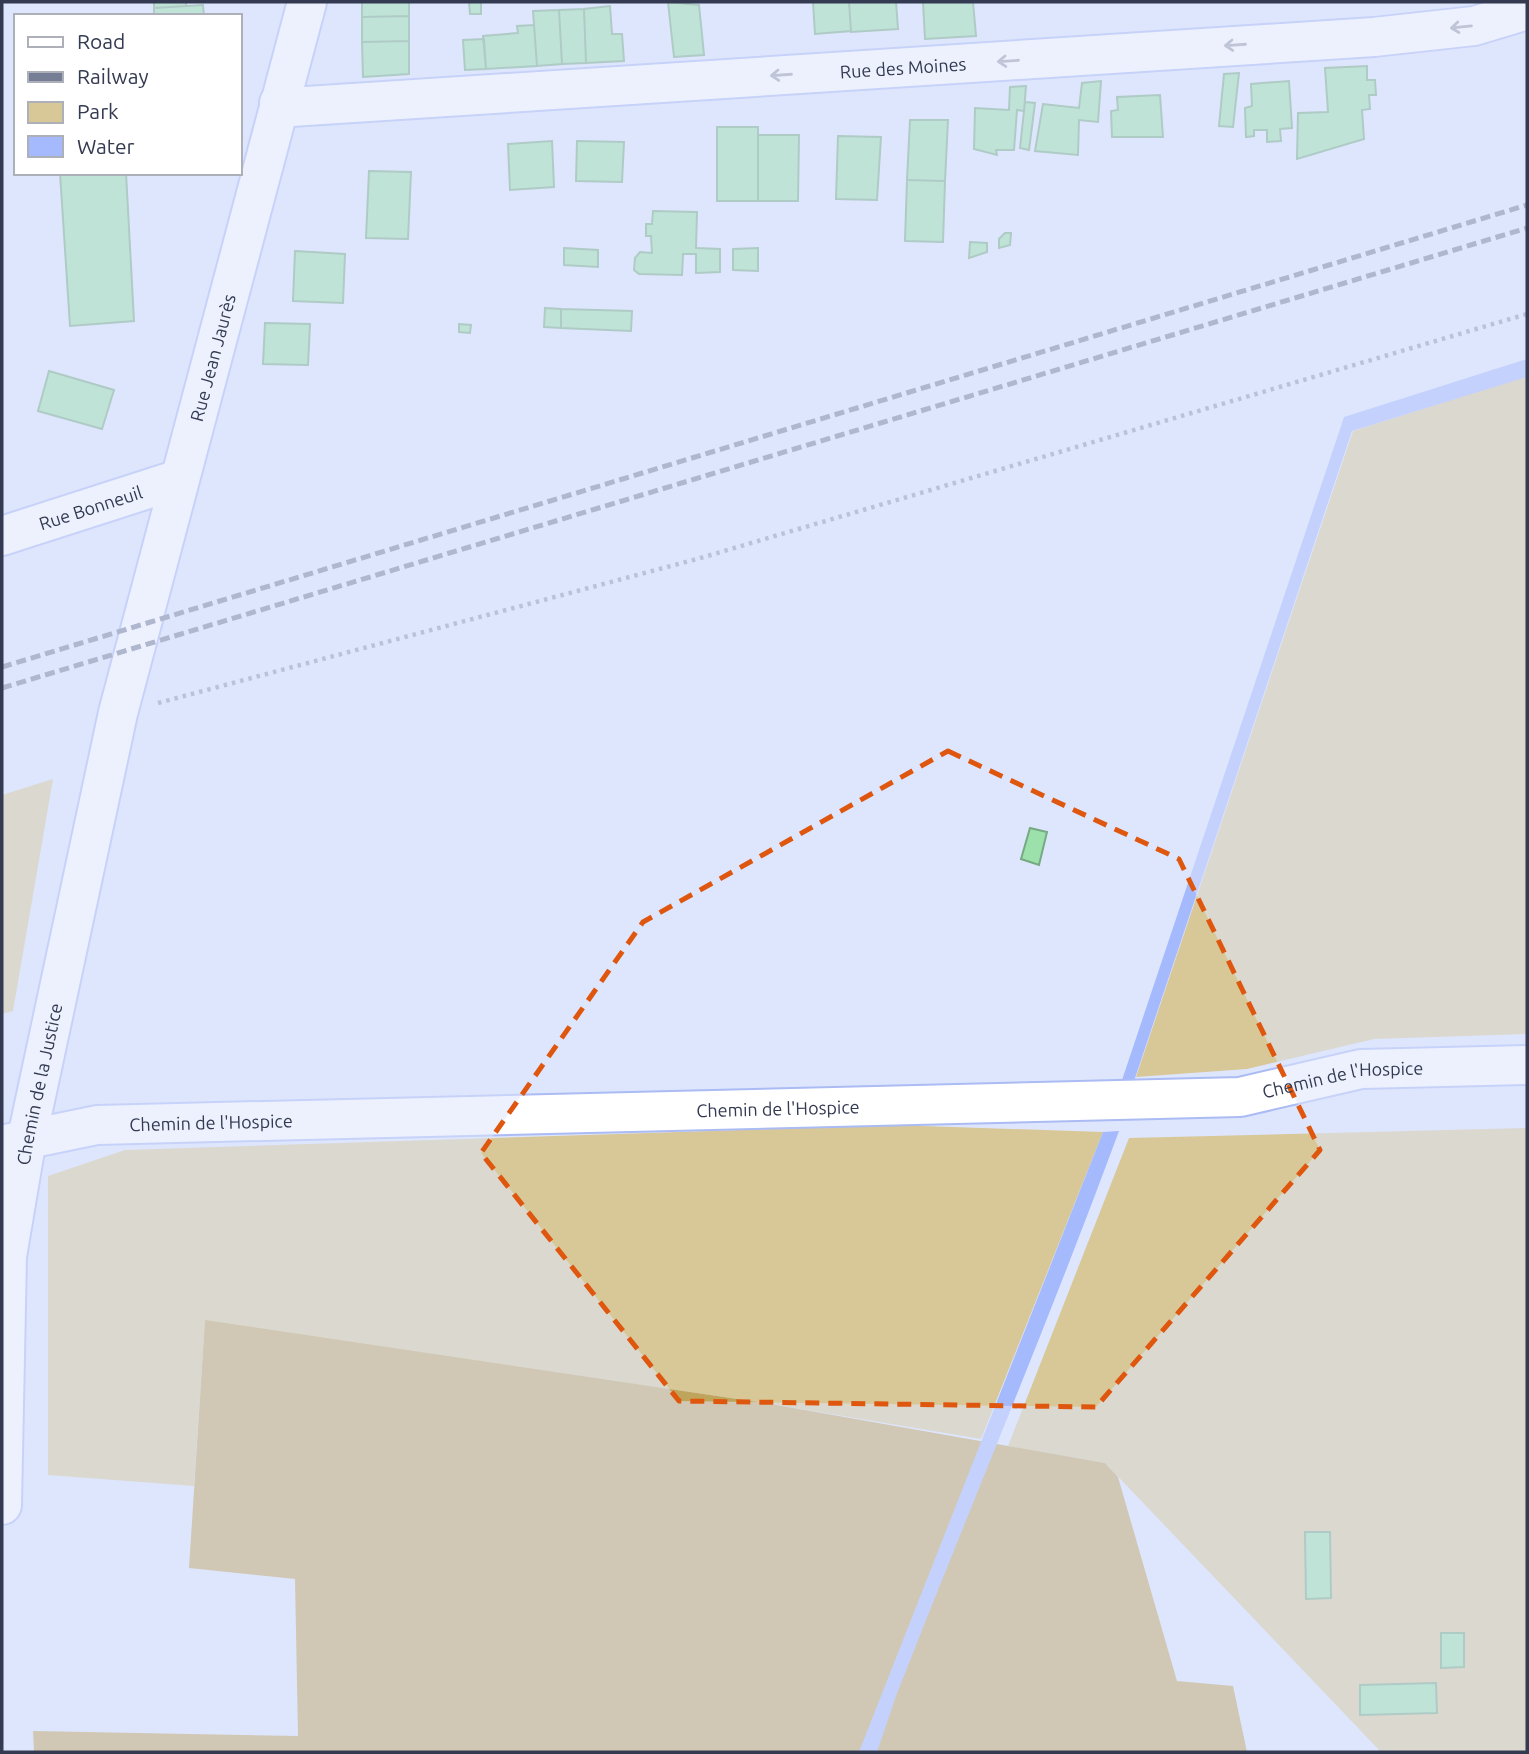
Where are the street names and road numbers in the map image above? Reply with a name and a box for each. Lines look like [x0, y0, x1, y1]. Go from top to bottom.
street label: Rue des Moines [839, 53, 967, 81]
street label: Rue Jean Jaurès [186, 292, 239, 424]
street label: Rue Bonneuil [36, 481, 145, 533]
street label: Chemin de la Justice [13, 1001, 66, 1167]
street label: Chemin de l'Hospice [1260, 1058, 1423, 1102]
street label: Chemin de l'Hospice [696, 1096, 860, 1120]
street label: Chemin de l'Hospice [129, 1110, 293, 1134]

